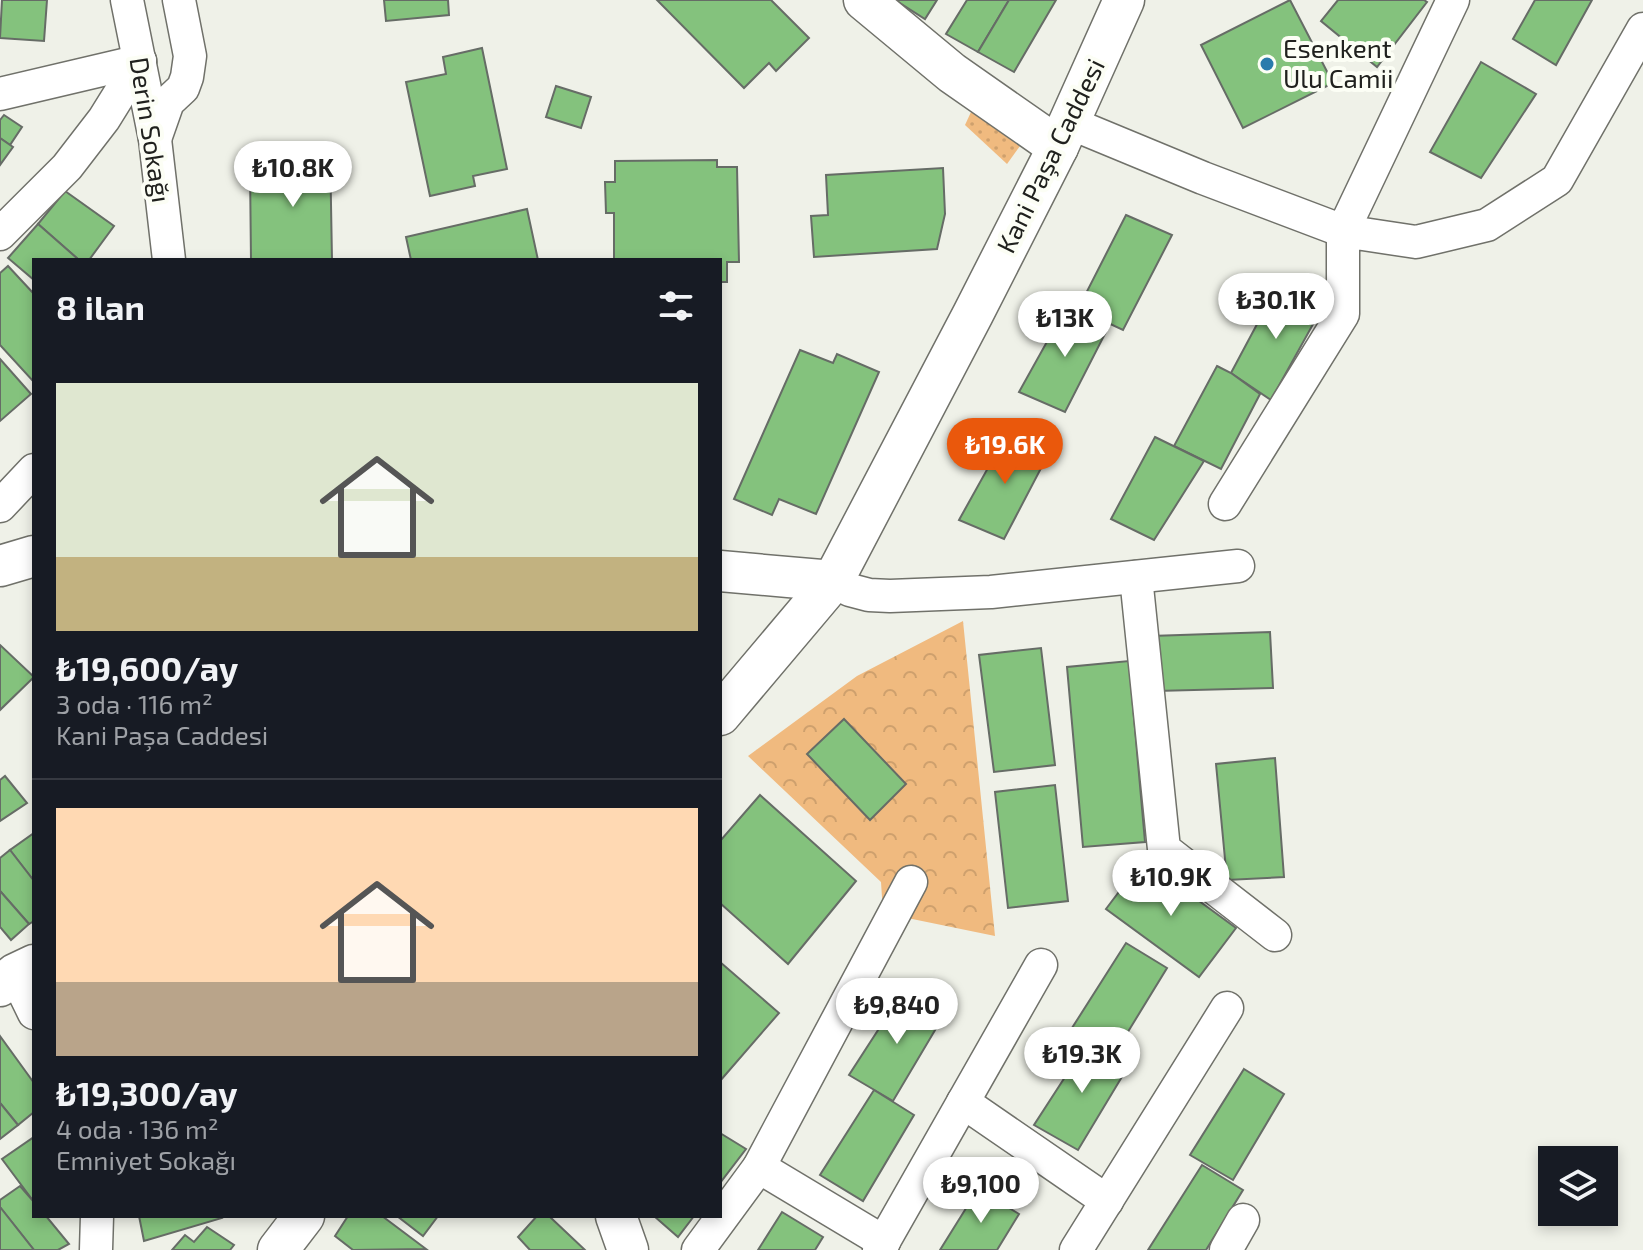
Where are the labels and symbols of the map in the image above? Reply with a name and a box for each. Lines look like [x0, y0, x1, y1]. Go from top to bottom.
place label: Esenkent Ulu Camii [1283, 32, 1393, 93]
street label: Kani Paşa Caddesi [989, 53, 1112, 258]
street label: Derin Sokağı [125, 55, 178, 205]
marker: Esenkent Ulu Camii [1258, 55, 1276, 73]
pin: ₺10.8K [228, 141, 358, 209]
pin: ₺30.1K [1211, 273, 1341, 341]
pin: ₺13K [1018, 291, 1112, 359]
pin: ₺19.6K [940, 418, 1070, 486]
pin: ₺10.9K [1106, 850, 1236, 918]
pin: ₺9,840 [832, 978, 962, 1046]
pin: ₺19.3K [1017, 1027, 1147, 1095]
pin: ₺9,100 [916, 1157, 1046, 1225]

